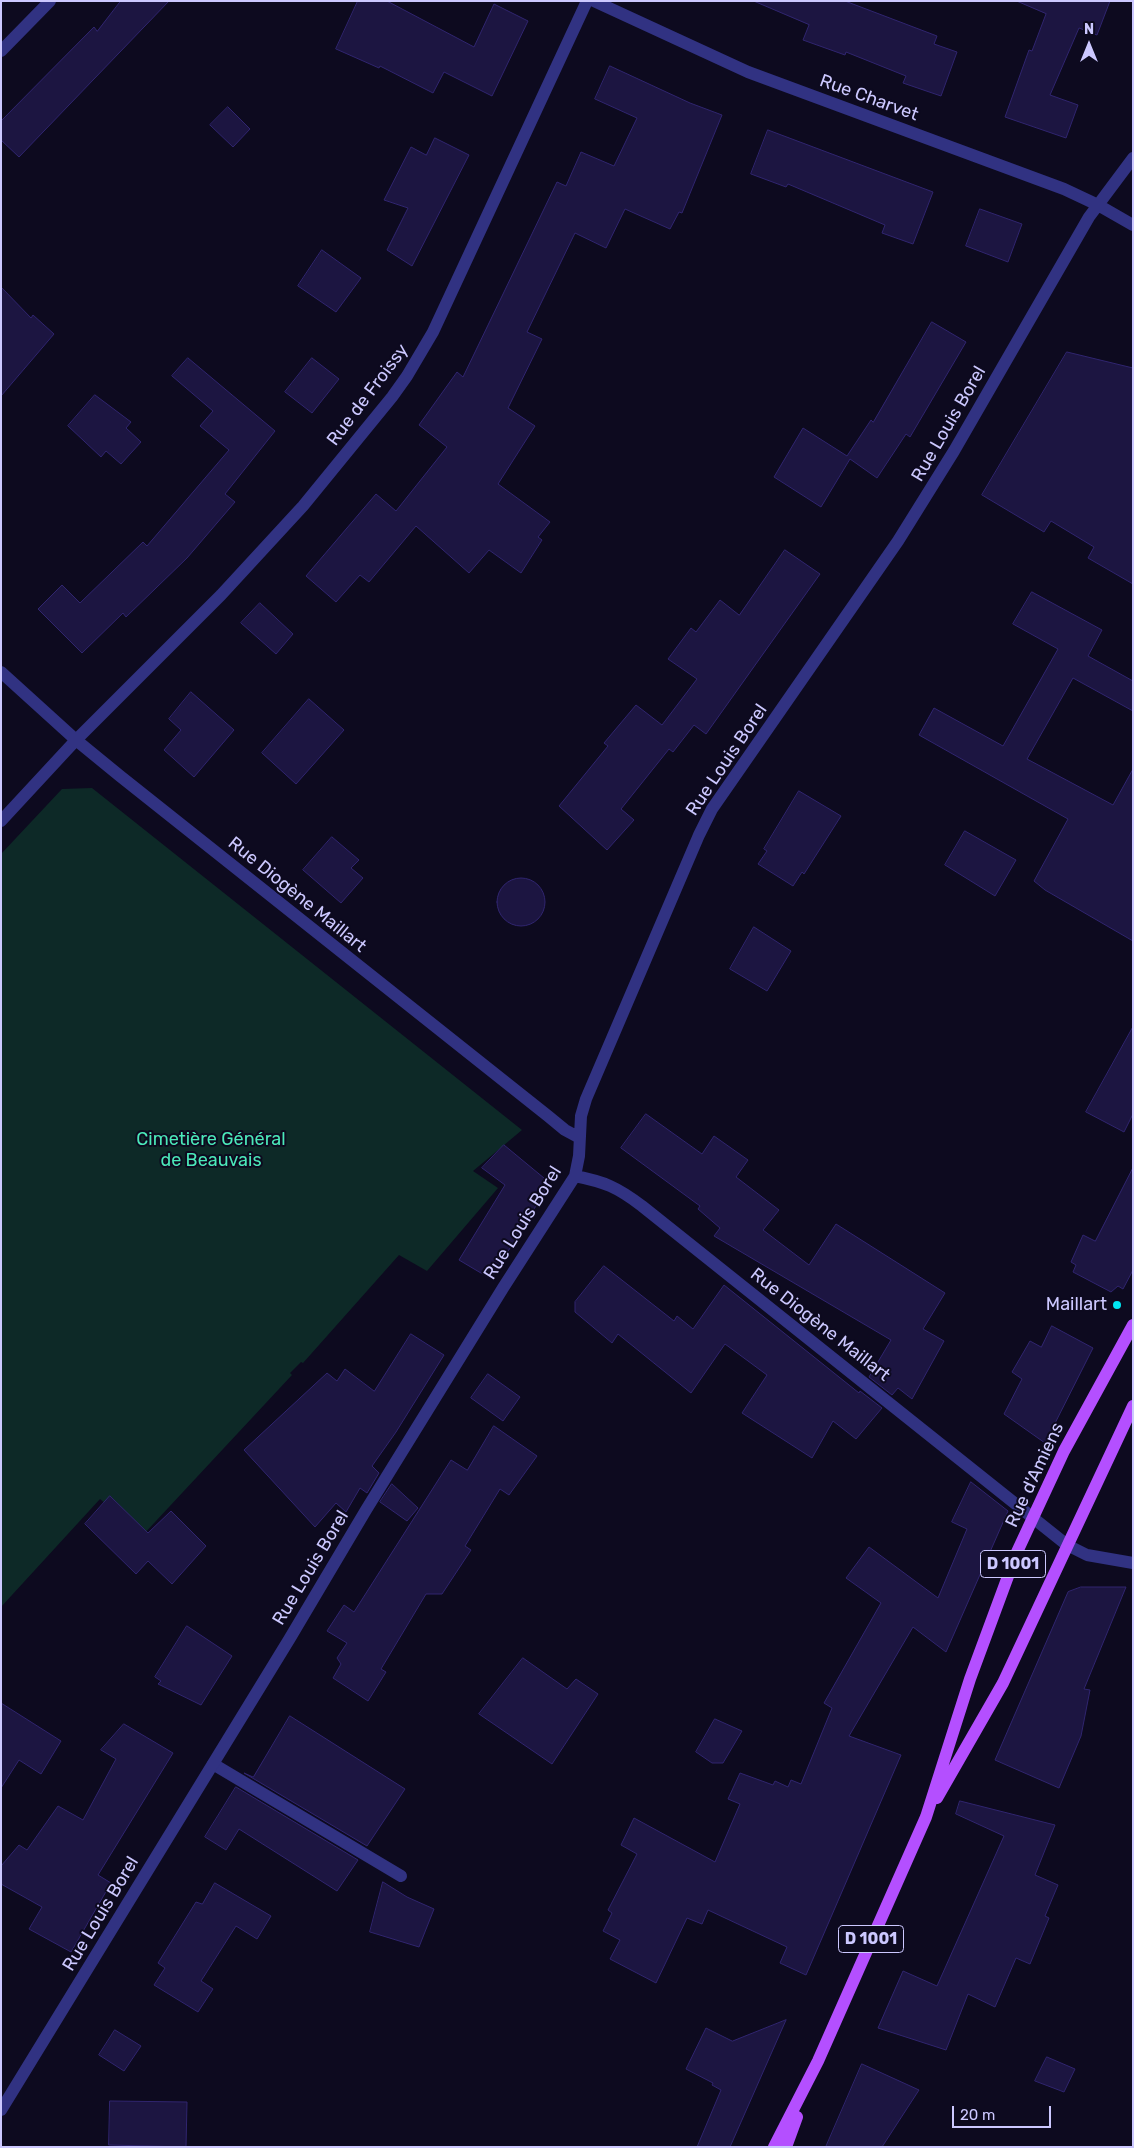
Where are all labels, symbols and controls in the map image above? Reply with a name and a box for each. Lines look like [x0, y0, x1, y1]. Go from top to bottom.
north arrow [1064, 20, 1114, 70]
text: N [1084, 21, 1094, 38]
street label: Rue Charvet [817, 70, 921, 126]
street label: Rue de Froissy [323, 340, 413, 450]
street label: Rue Louis Borel [907, 362, 991, 486]
street label: Rue Louis Borel [682, 700, 772, 820]
street label: Rue Diogène Maillart [224, 833, 370, 957]
park label: Cimetière Général de Beauvais [136, 1129, 286, 1172]
street label: Rue Louis Borel [479, 1162, 567, 1284]
street label: Rue Diogène Maillart [746, 1264, 894, 1386]
place label: Maillart [1046, 1294, 1107, 1316]
marker: Maillart [1111, 1299, 1123, 1311]
street label: Rue d'Amiens [1001, 1419, 1069, 1531]
street label: Rue Louis Borel [268, 1507, 354, 1629]
road number: D 1001 [980, 1550, 1046, 1578]
street label: Rue Louis Borel [58, 1853, 144, 1975]
road number: D 1001 [838, 1926, 904, 1952]
scale bar [954, 2096, 1053, 2128]
text: 20 m [960, 2106, 995, 2124]

